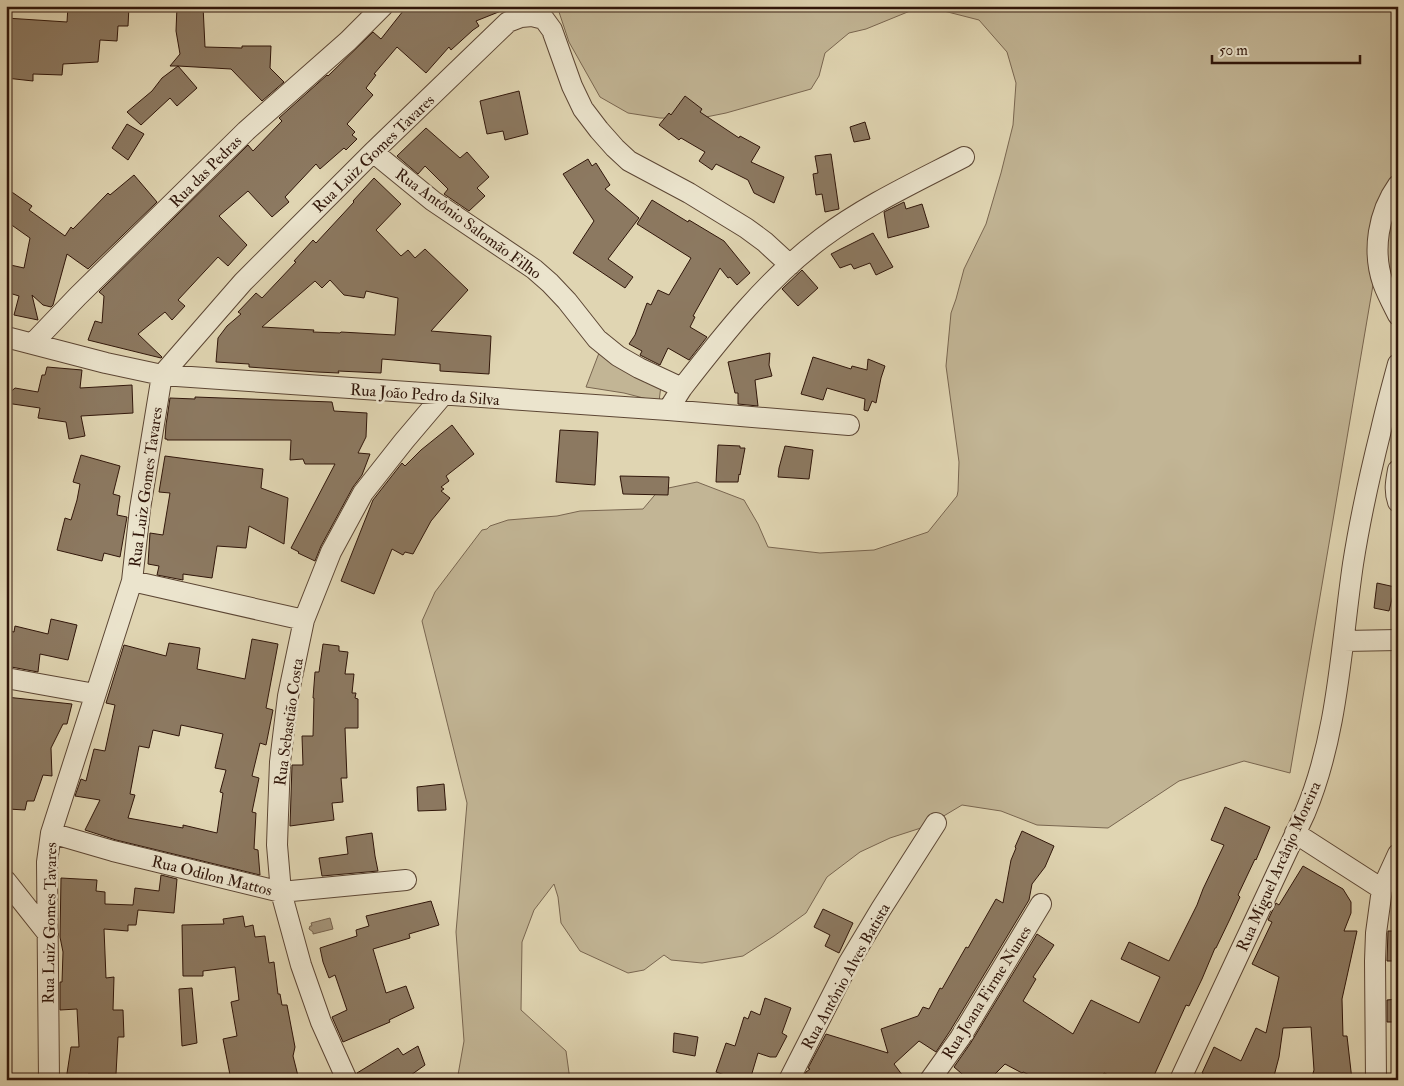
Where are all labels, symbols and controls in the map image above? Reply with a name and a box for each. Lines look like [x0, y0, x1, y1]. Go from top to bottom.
scale bar [1212, 32, 1359, 64]
text: 50 m [1219, 41, 1248, 60]
street label: Rua Luiz Gomes Tavares [309, 90, 439, 217]
street label: Rua das Pedras [165, 131, 246, 212]
street label: Rua Antônio Salomão Filho [391, 164, 546, 284]
street label: Rua João Pedro da Silva [349, 380, 501, 411]
street label: Rua Luiz Gomes Tavares [125, 406, 167, 569]
street label: Rua Sebastião Costa [270, 657, 308, 787]
street label: Rua Miguel Arcânjo Moreira [1232, 778, 1326, 955]
street label: Rua Luiz Gomes Tavares [39, 842, 61, 1004]
street label: Rua Odilon Mattos [149, 851, 274, 901]
street label: Rua Antônio Alves Batista [797, 899, 895, 1053]
street label: Rua Joana Firme Nunes [938, 922, 1037, 1063]

